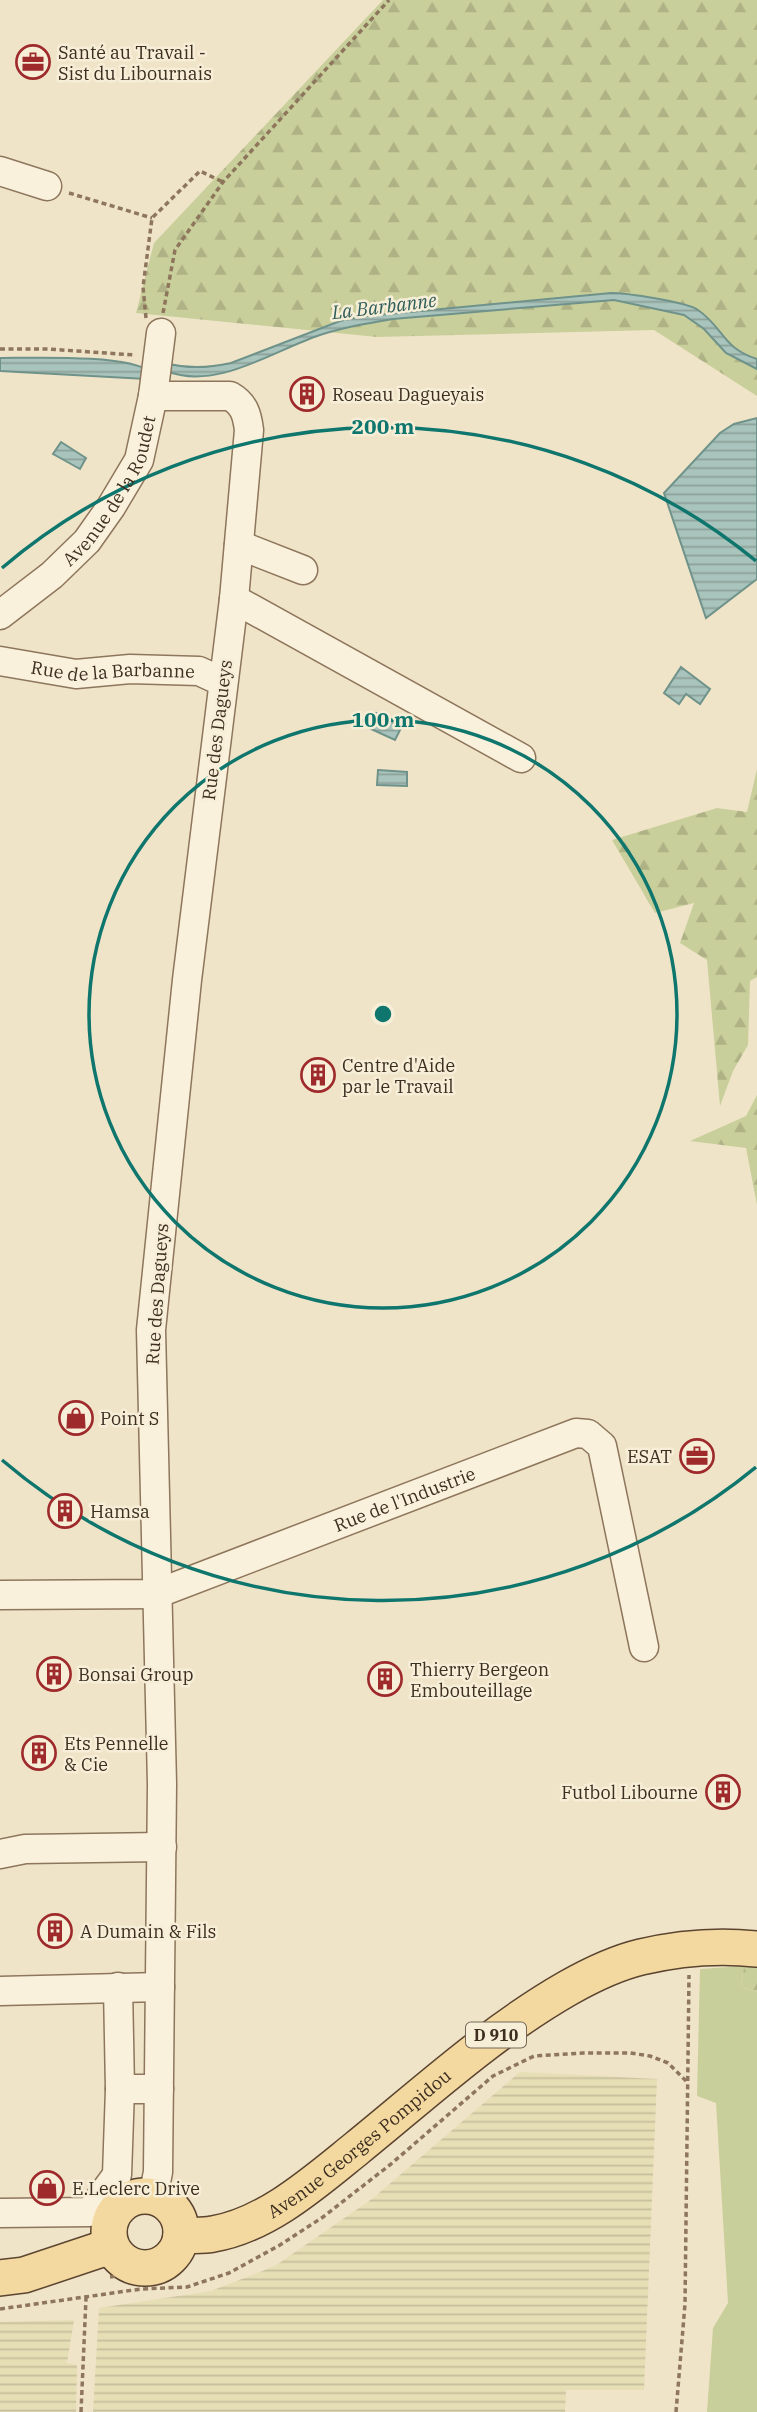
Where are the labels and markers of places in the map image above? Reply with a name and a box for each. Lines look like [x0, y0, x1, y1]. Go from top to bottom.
place label: Santé au Travail - Sist du Libournais [58, 41, 212, 85]
office icon: Santé au Travail - Sist du Libournais [14, 43, 52, 81]
building icon: Roseau Dagueyais [288, 375, 326, 413]
place label: Roseau Dagueyais [332, 383, 484, 406]
centre of rings [371, 1002, 395, 1026]
place label: Centre d'Aide par le Travail [342, 1054, 455, 1098]
building icon: Centre d'Aide par le Travail [299, 1056, 337, 1094]
shop icon: Point S [57, 1399, 95, 1437]
place label: Point S [100, 1407, 159, 1430]
office icon: ESAT [678, 1437, 716, 1475]
place label: ESAT [627, 1445, 672, 1468]
building icon: Hamsa [46, 1492, 84, 1530]
place label: Hamsa [90, 1500, 150, 1523]
building icon: Bonsai Group [35, 1655, 73, 1693]
place label: Thierry Bergeon Embouteillage [410, 1658, 549, 1702]
building icon: Thierry Bergeon Embouteillage [366, 1660, 404, 1698]
place label: Bonsai Group [78, 1663, 193, 1686]
place label: Ets Pennelle & Cie [64, 1732, 169, 1776]
building icon: Ets Pennelle & Cie [20, 1734, 58, 1772]
building icon: Futbol Libourne [704, 1773, 742, 1811]
place label: Futbol Libourne [561, 1781, 698, 1804]
building icon: A Dumain & Fils [36, 1912, 74, 1950]
place label: A Dumain & Fils [80, 1920, 216, 1943]
shop icon: E.Leclerc Drive [28, 2169, 66, 2207]
place label: E.Leclerc Drive [72, 2177, 200, 2200]

